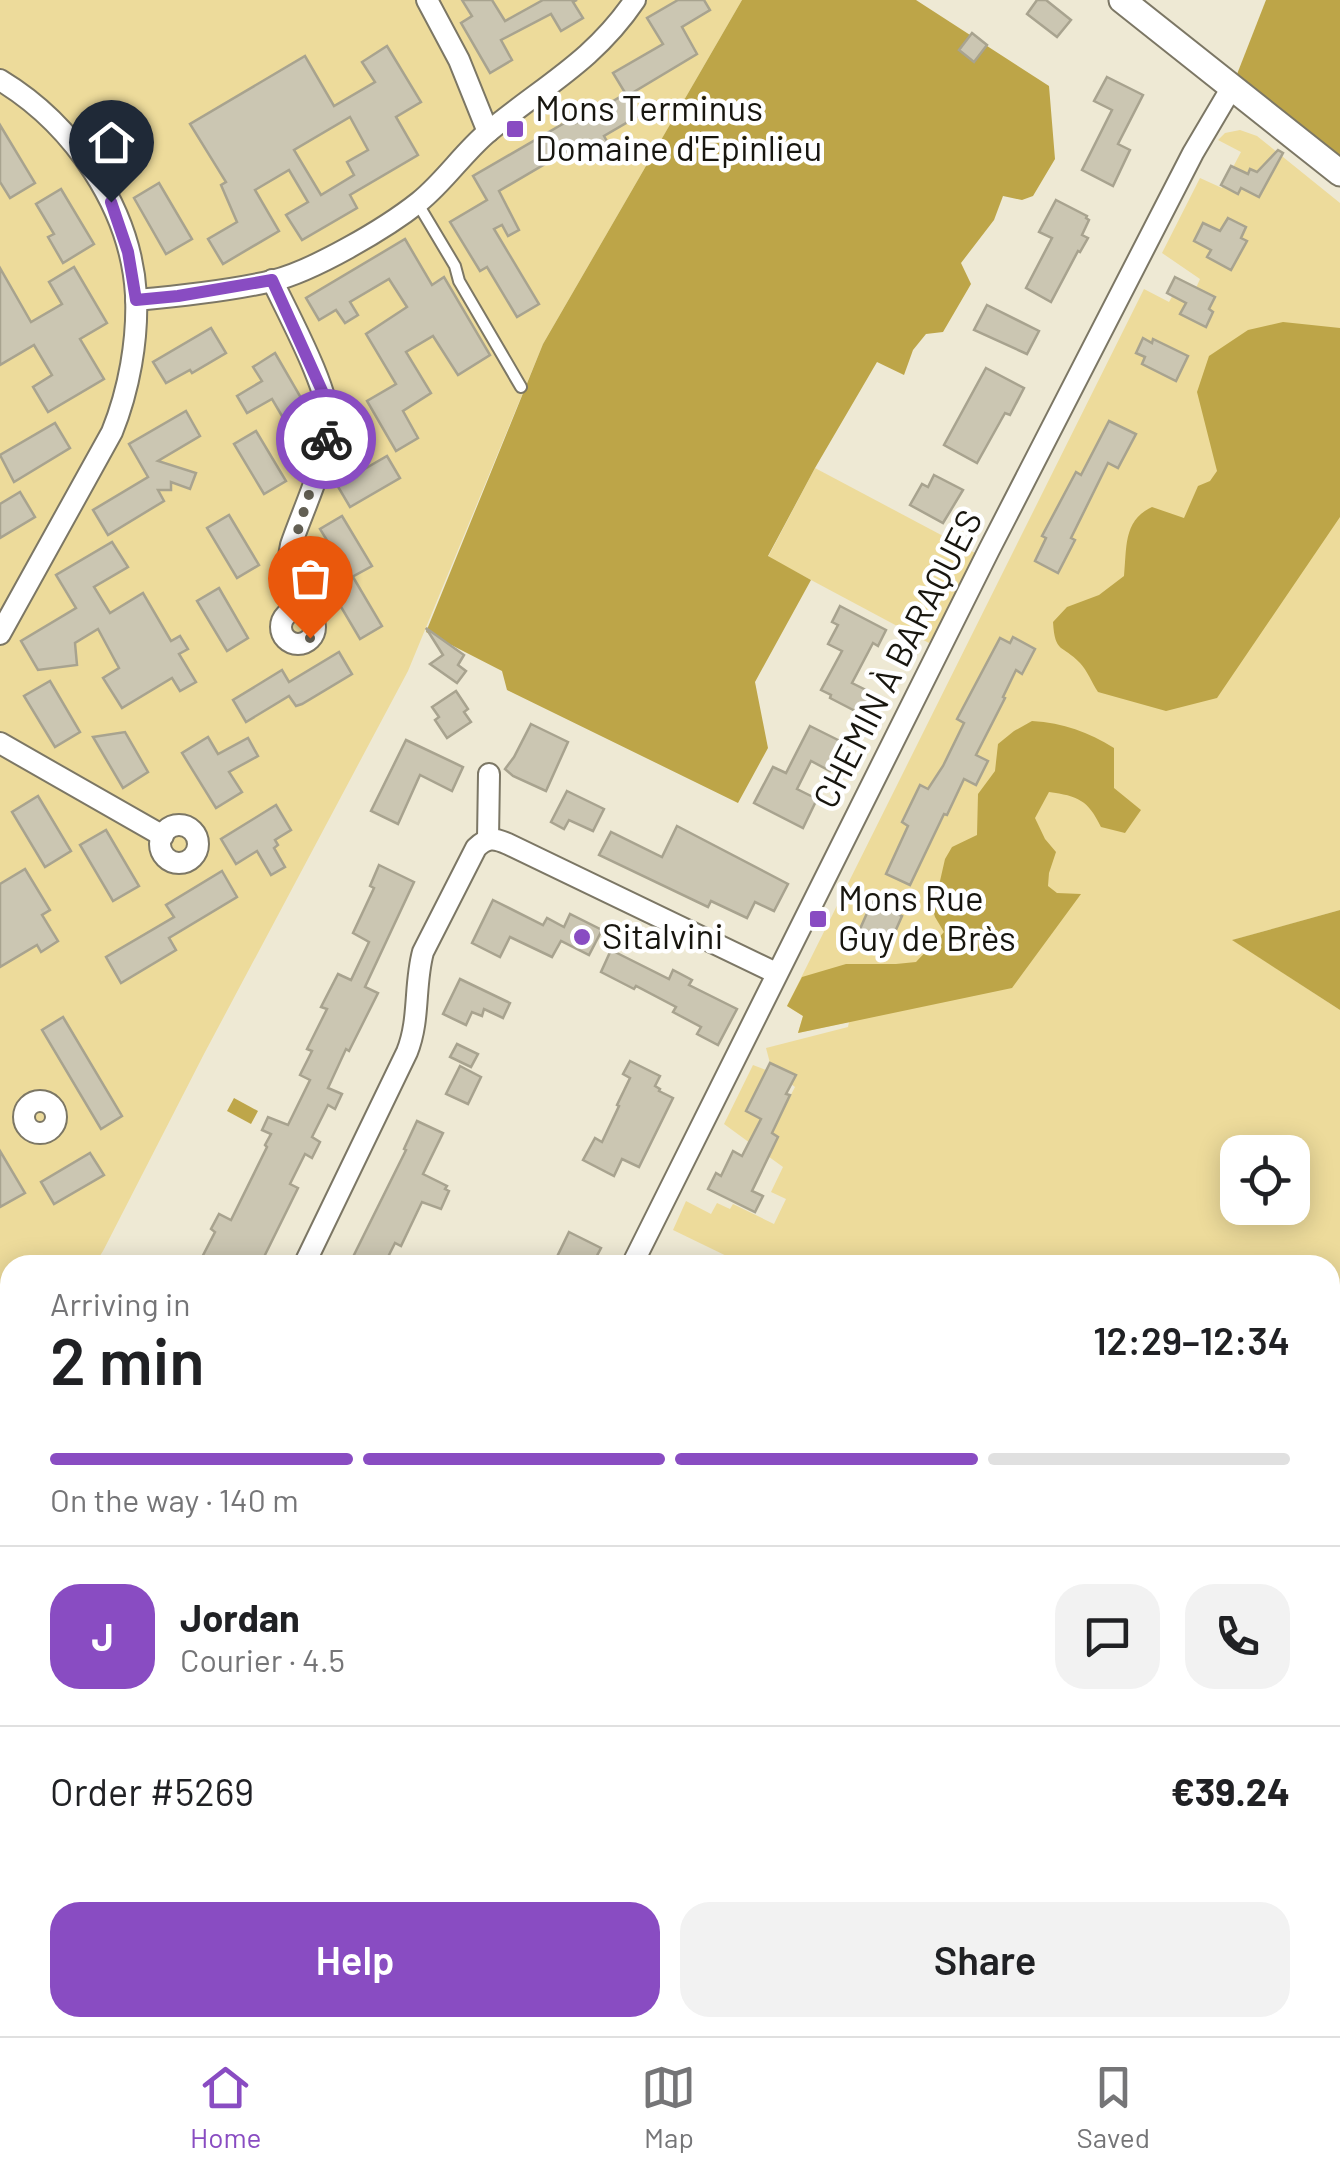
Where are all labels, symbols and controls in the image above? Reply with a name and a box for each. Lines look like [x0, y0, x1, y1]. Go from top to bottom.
place label: Mons Terminus Domaine d'Epinlieu [535, 86, 822, 168]
pin [69, 100, 154, 203]
icon: home [84, 115, 139, 170]
marker: Mons Terminus Domaine d'Epinlieu [504, 118, 526, 140]
courier [276, 389, 376, 489]
icon: bike [299, 412, 354, 467]
street label: CHEMIN À BARAQUES [803, 502, 990, 814]
pin [268, 536, 353, 639]
icon: bag [283, 551, 338, 606]
place label: Mons Rue Guy de Brès [838, 876, 1016, 958]
marker: Mons Rue Guy de Brès [807, 908, 829, 930]
place label: Sitalvini [602, 914, 723, 956]
marker: Sitalvini [571, 926, 593, 948]
map controls [1220, 1135, 1310, 1225]
button: locate [1220, 1135, 1310, 1225]
text: Arriving in [50, 1284, 190, 1322]
text: 12:29–12:34 [1093, 1317, 1290, 1363]
text: 2 min [50, 1320, 205, 1398]
text: On the way · 140 m [50, 1480, 299, 1518]
button: chat [1055, 1584, 1160, 1689]
button: phone [1185, 1584, 1290, 1689]
text: Jordan [180, 1594, 300, 1640]
text: J [91, 1613, 114, 1659]
text: Courier · 4.5 [180, 1640, 345, 1678]
text: Order #5269 [50, 1768, 254, 1814]
text: €39.24 [1171, 1768, 1290, 1814]
button: Help [50, 1902, 660, 2017]
button: Share [680, 1902, 1290, 2017]
tab: Home [190, 2060, 261, 2154]
tab: Map [641, 2060, 696, 2154]
tab: Saved [1077, 2060, 1150, 2154]

